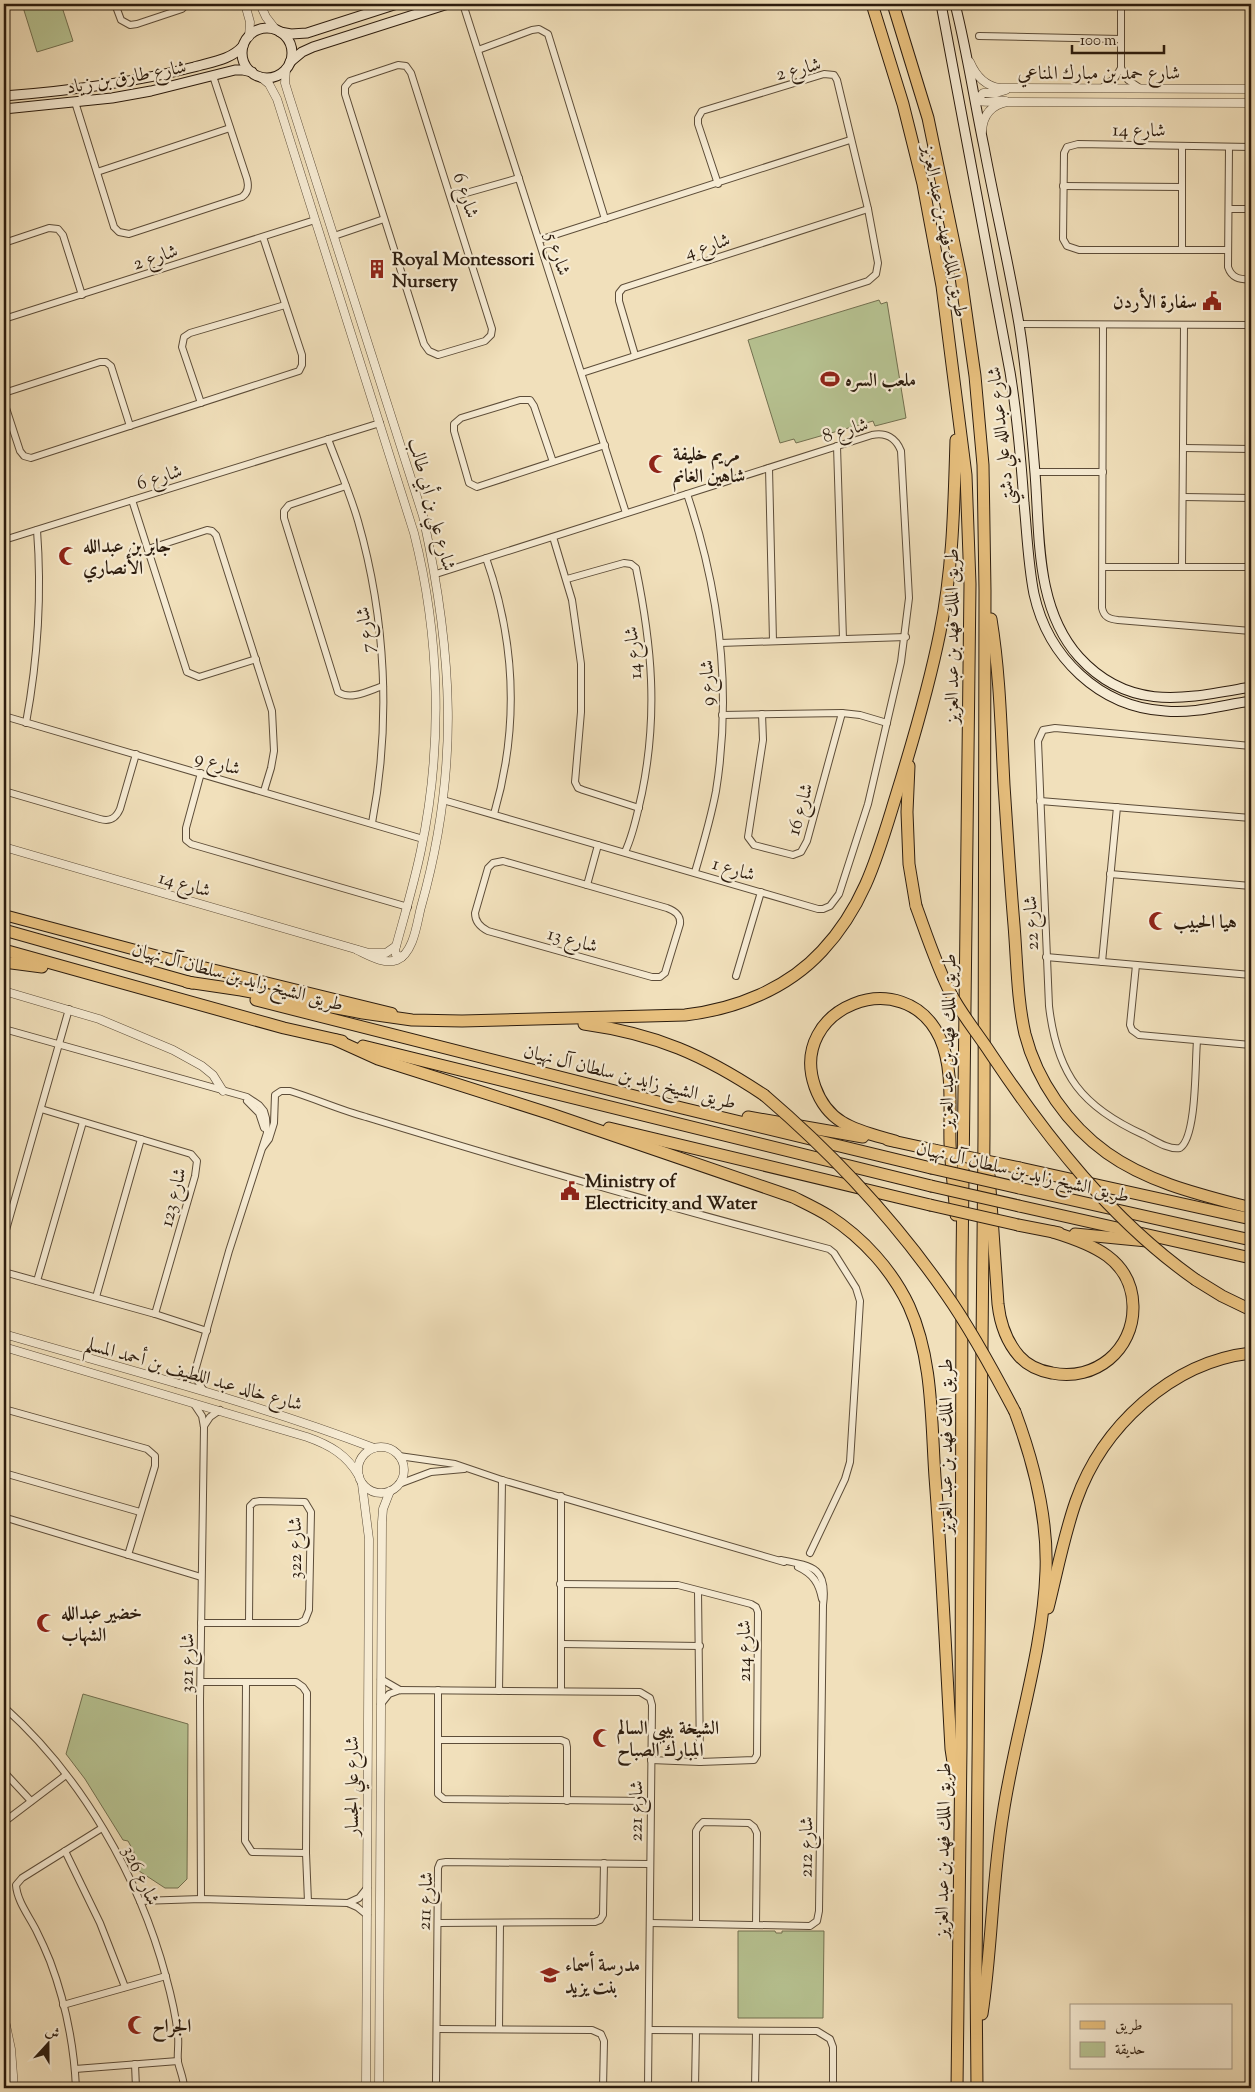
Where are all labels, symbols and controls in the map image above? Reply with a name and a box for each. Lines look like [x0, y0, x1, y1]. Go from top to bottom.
scale bar [1072, 22, 1165, 54]
text: 100 m [1080, 31, 1117, 52]
street label: شارع 2 [773, 52, 824, 89]
street label: شارع طارق بن زياد [64, 55, 189, 102]
street label: شارع حمد بن مبارك المناعي [1018, 61, 1180, 88]
street label: شارع 14 [1112, 118, 1166, 145]
street label: طريق الملك فهد بن عبد العزيز [913, 141, 974, 320]
street label: شارع 6 [445, 169, 485, 222]
street label: شارع 4 [681, 227, 734, 267]
street label: شارع 5 [537, 229, 576, 280]
street label: شارع 2 [130, 238, 182, 278]
place label: Royal Montessori Nursery [392, 247, 535, 296]
building icon: Royal Montessori Nursery [366, 258, 388, 280]
place label: سفارة الأردن [1113, 287, 1197, 317]
public building icon: سفارة الأردن [1201, 290, 1223, 312]
street label: شارع عبدالله علي دشتي [982, 365, 1026, 506]
sports icon: ملعب السره [819, 368, 841, 390]
place label: ملعب السره [845, 368, 916, 395]
street label: شارع 8 [820, 412, 872, 451]
street label: شارع علي بن أبي طالب [397, 435, 462, 575]
place label: مريم خليفة شاهين الغانم [673, 442, 745, 492]
mosque icon: مريم خليفة شاهين الغانم [647, 453, 669, 475]
street label: شارع 6 [134, 459, 186, 498]
place label: جابر بن عبدالله الأنصاري [83, 534, 171, 583]
mosque icon: جابر بن عبدالله الأنصاري [57, 545, 79, 567]
street label: طريق الملك فهد بن عبد العزيز [940, 548, 967, 726]
street label: شارع 7 [350, 605, 383, 654]
street label: شارع 14 [619, 625, 650, 680]
street label: شارع 9 [695, 660, 722, 706]
street label: شارع 9 [191, 745, 243, 784]
street label: شارع 16 [781, 781, 822, 839]
street label: شارع 1 [709, 851, 758, 890]
street label: شارع 14 [155, 865, 214, 906]
street label: شارع 22 [1018, 895, 1047, 951]
mosque icon: هيا الحبيب [1147, 910, 1169, 932]
place label: هيا الحبيب [1173, 910, 1237, 937]
street label: شارع 13 [544, 921, 601, 961]
street label: طريق الشيخ زايد بن سلطان آل نهيان [128, 937, 346, 1022]
street label: طريق الملك فهد بن عبد العزيز [934, 953, 965, 1131]
street label: طريق الشيخ زايد بن سلطان آل نهيان [520, 1039, 738, 1120]
street label: طريق الشيخ زايد بن سلطان آل نهيان [913, 1136, 1132, 1213]
street label: شارع 123 [154, 1165, 195, 1230]
place label: Ministry of Electricity and Water [585, 1169, 758, 1218]
public building icon: Ministry of Electricity and Water [559, 1180, 581, 1202]
street label: شارع خالد عبد اللطيف بن أحمد المسلم [80, 1330, 306, 1423]
street label: طريق الملك فهد بن عبد العزيز [934, 1358, 961, 1536]
street label: شارع 322 [283, 1517, 310, 1579]
place label: خضير عبدالله الشهاب [61, 1601, 142, 1650]
mosque icon: خضير عبدالله الشهاب [35, 1612, 57, 1634]
street label: شارع 214 [732, 1620, 759, 1682]
street label: شارع 321 [174, 1633, 203, 1693]
place label: الشيخة بيبي السالم المبارك الصباح [617, 1716, 719, 1767]
mosque icon: الشيخة بيبي السالم المبارك الصباح [591, 1727, 613, 1749]
street label: شارع علي الجسار [340, 1736, 370, 1838]
street label: طريق الملك فهد بن عبد العزيز [929, 1762, 960, 1940]
street label: شارع 221 [623, 1780, 652, 1842]
street label: شارع 212 [793, 1816, 822, 1878]
street label: شارع 326 [114, 1842, 165, 1910]
street label: شارع 211 [411, 1871, 442, 1931]
place label: مدرسة أسماء بنت يزيد [565, 1951, 640, 2002]
school or university icon: مدرسة أسماء بنت يزيد [539, 1964, 561, 1986]
legend [1070, 2004, 1232, 2070]
mosque icon: الجراح [126, 2014, 148, 2036]
place label: الجراح [152, 2014, 191, 2043]
text: طريق [1115, 2016, 1142, 2037]
north arrow [22, 2020, 72, 2070]
text: ش [42, 2022, 62, 2046]
text: حديقة [1115, 2040, 1145, 2061]

